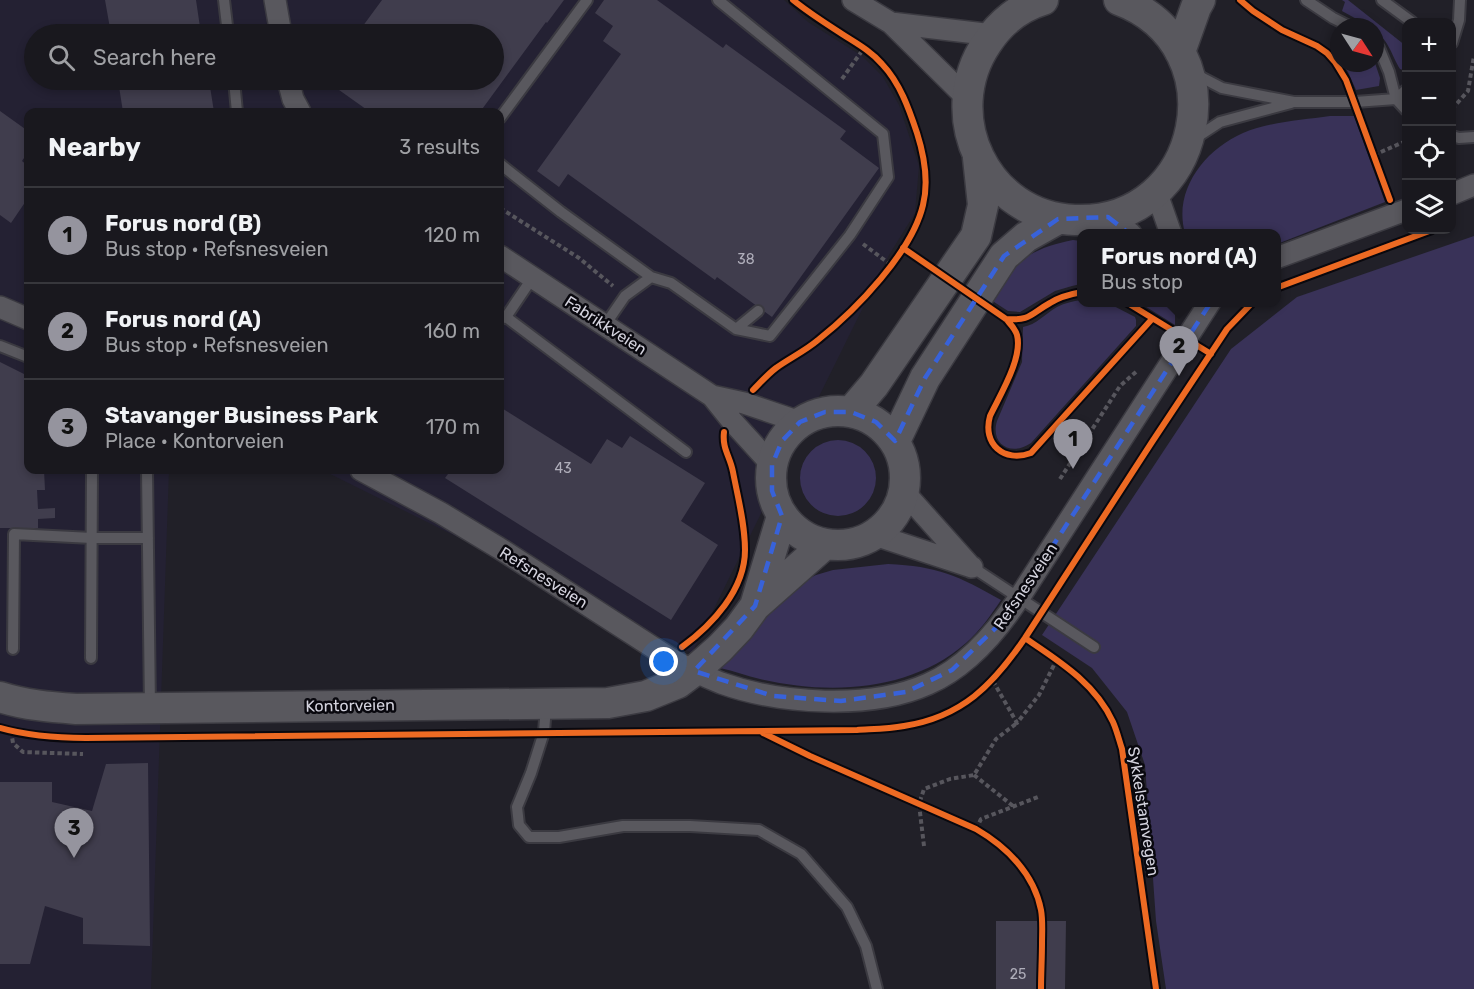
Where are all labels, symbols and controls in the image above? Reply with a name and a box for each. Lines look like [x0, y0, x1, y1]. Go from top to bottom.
north arrow [1330, 18, 1384, 72]
map controls [1402, 18, 1456, 234]
button: + [1402, 18, 1456, 72]
search box [24, 24, 504, 90]
icon: search [45, 41, 78, 74]
text: Search here [93, 44, 216, 71]
button: − [1402, 72, 1456, 126]
button: locate [1402, 126, 1456, 180]
text: Nearby [48, 132, 141, 163]
text: 3 results [399, 135, 480, 159]
button: layers [1402, 180, 1456, 234]
text: Forus nord (B) [105, 210, 261, 237]
text: 1 [63, 223, 72, 247]
text: 120 m [424, 223, 480, 247]
popup [1077, 229, 1281, 307]
text: Bus stop · Refsnesveien [105, 237, 329, 261]
text: Forus nord (A) [1101, 243, 1257, 270]
house number: 38 [737, 251, 755, 268]
text: Bus stop [1101, 270, 1183, 294]
street label: Fabrikkveien [561, 292, 650, 359]
text: Forus nord (A) [105, 306, 261, 333]
text: 2 [61, 319, 74, 343]
text: 160 m [424, 319, 480, 343]
pin: 2 [1160, 326, 1198, 376]
text: Bus stop · Refsnesveien [105, 333, 329, 357]
text: Stavanger Business Park [105, 402, 378, 429]
text: 3 [61, 415, 74, 439]
text: 170 m [426, 415, 480, 439]
pin: 1 [1054, 420, 1092, 469]
text: Place · Kontorveien [105, 429, 284, 453]
house number: 43 [554, 460, 572, 477]
street label: Refsnesveien [990, 539, 1061, 633]
street label: Refsnesveien [496, 543, 591, 612]
your location [649, 647, 678, 676]
street label: Kontorveien [305, 695, 395, 716]
street label: Sykkelstamvegen [1124, 745, 1163, 877]
pin: 3 [54, 808, 94, 858]
house number: 25 [1010, 966, 1026, 983]

